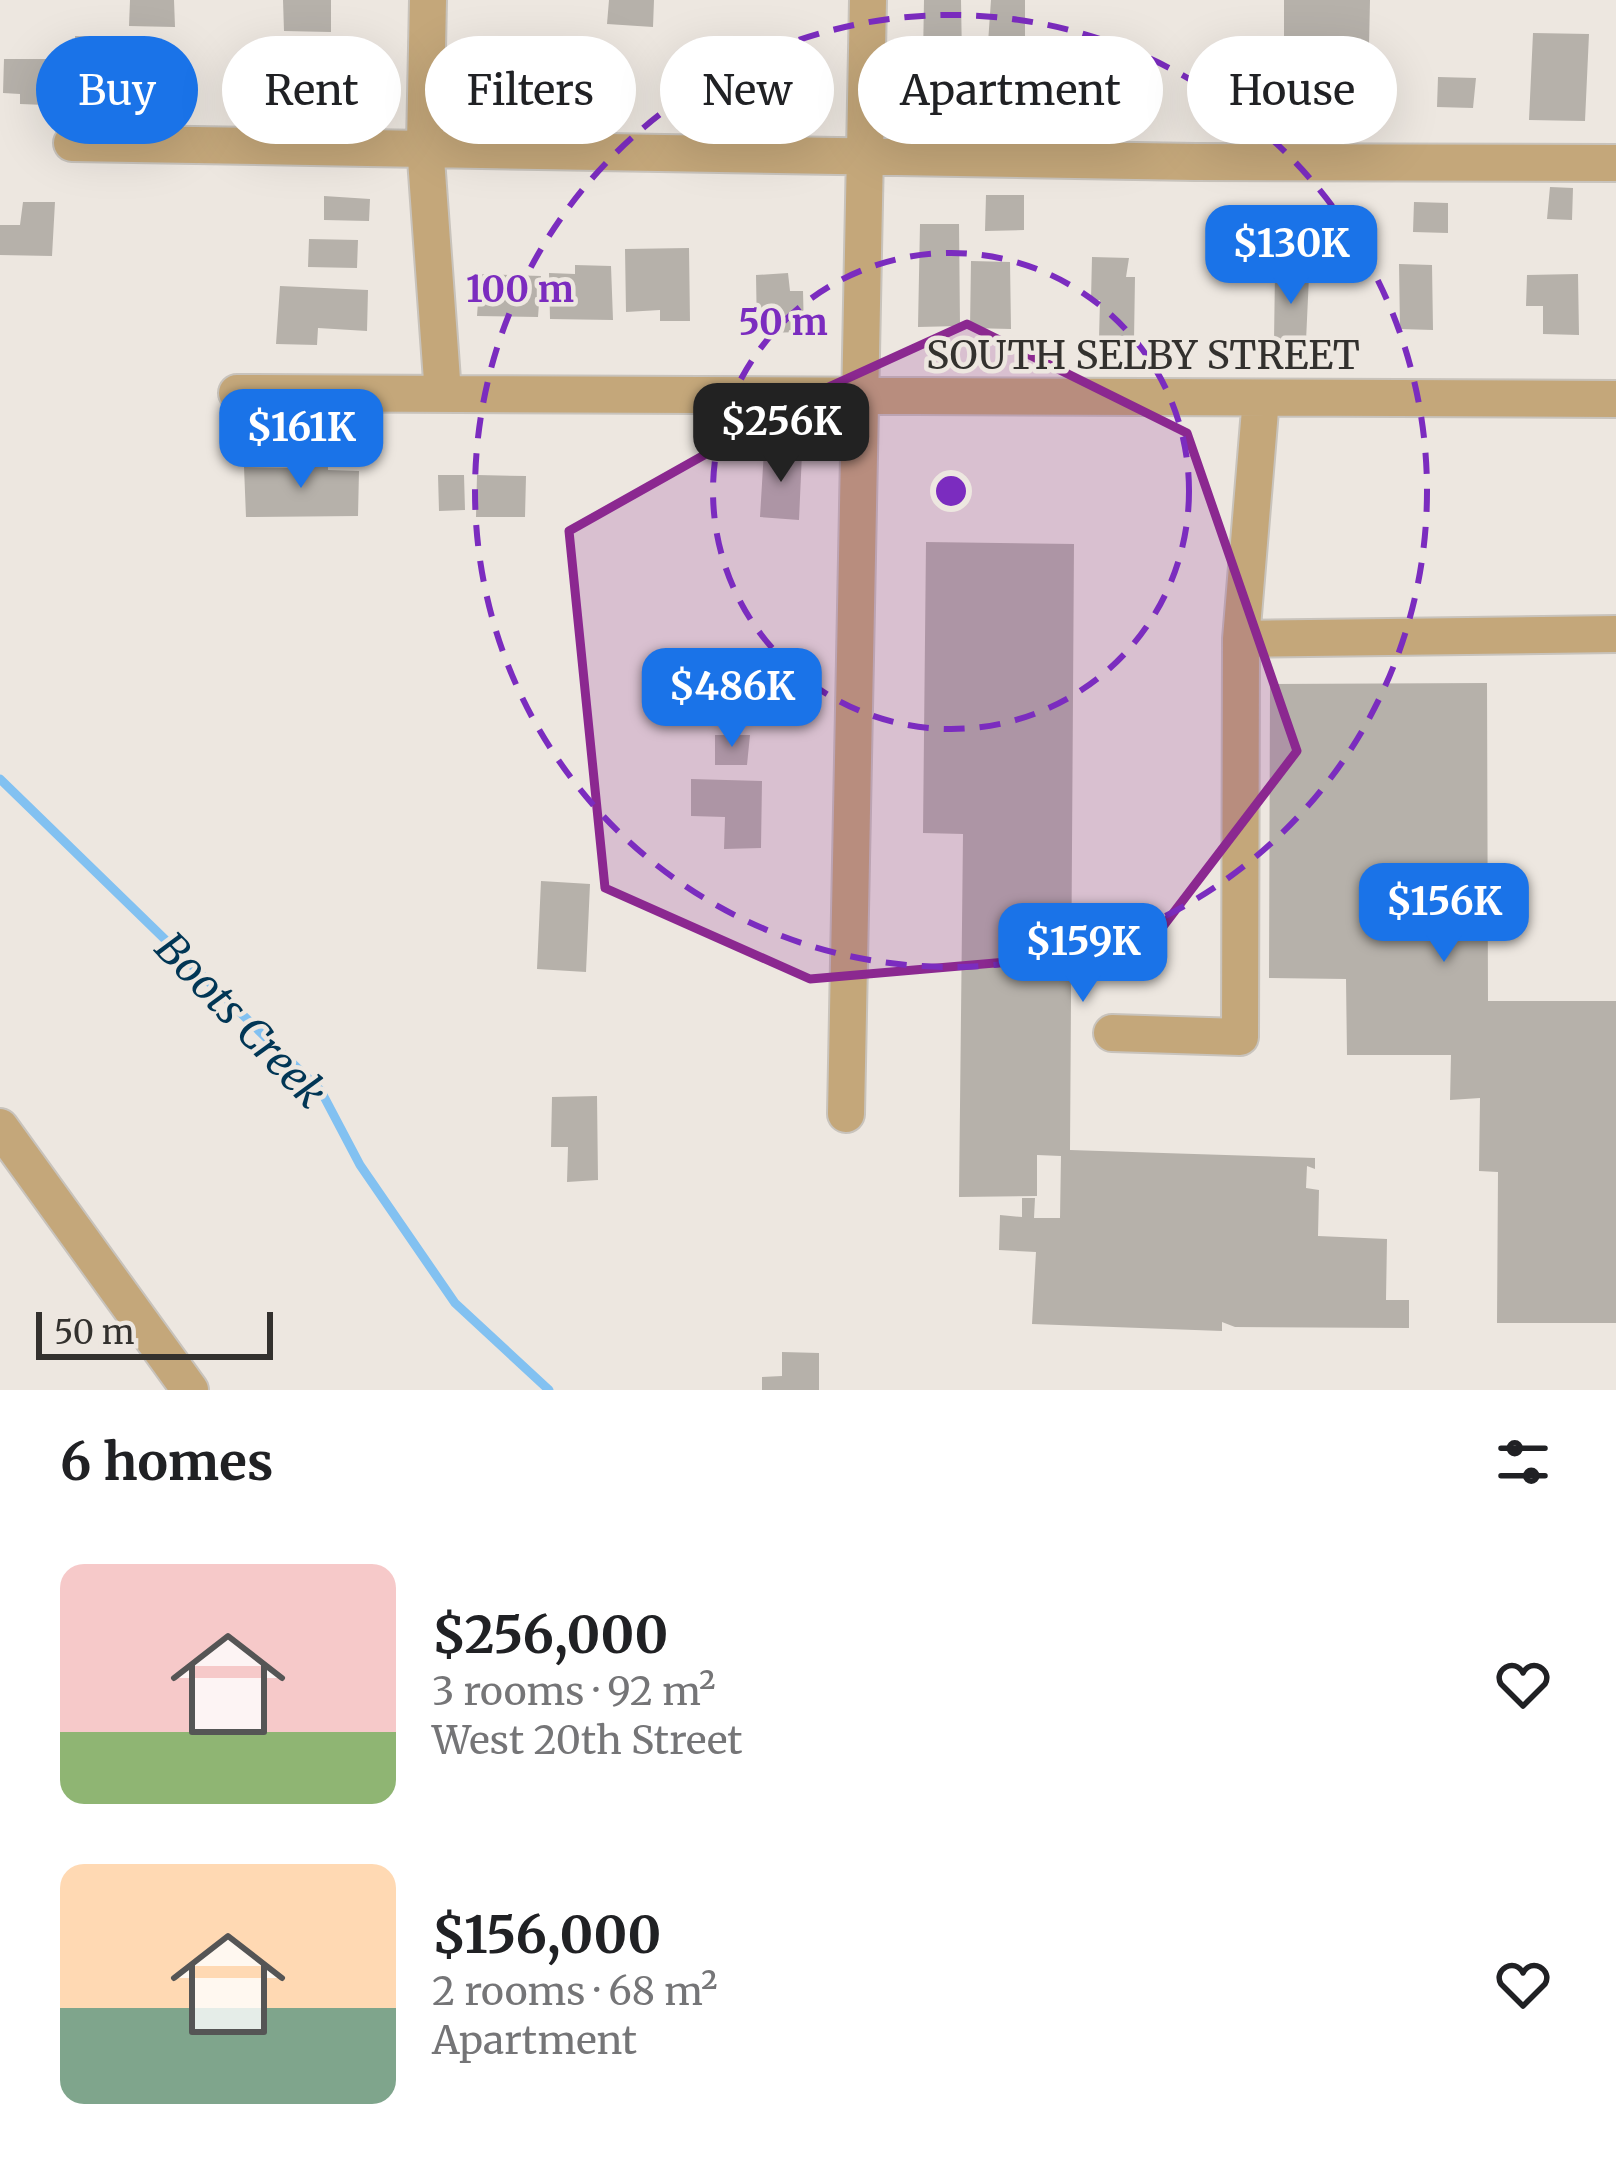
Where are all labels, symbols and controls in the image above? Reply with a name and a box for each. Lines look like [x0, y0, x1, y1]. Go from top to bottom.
chip: Buy [36, 36, 198, 144]
chip: Rent [222, 36, 401, 144]
chip: Filters [425, 36, 636, 144]
chip: New [660, 36, 834, 144]
chip: Apartment [858, 36, 1163, 144]
chip: House [1187, 36, 1397, 144]
pin: $130K [1207, 205, 1375, 307]
text: $130K [1232, 219, 1350, 268]
text: 100 m [466, 267, 574, 312]
text: 50 m [738, 300, 828, 345]
street label: SOUTH SELBY STREET [926, 331, 1360, 380]
pin: $256K [697, 383, 865, 485]
pin: $161K [217, 389, 385, 491]
text: $256K [720, 397, 842, 446]
text: $161K [246, 403, 356, 452]
centre of rings [930, 470, 972, 512]
pin: $486K [648, 648, 816, 750]
text: $486K [669, 662, 795, 711]
pin: $156K [1360, 863, 1528, 965]
text: $156K [1386, 877, 1502, 926]
pin: $159K [999, 903, 1167, 1005]
text: $159K [1025, 917, 1141, 966]
water label: Boots Creek [145, 922, 337, 1118]
scale bar [36, 1306, 273, 1359]
text: 50 m [54, 1312, 135, 1353]
icon: filters [1490, 1429, 1556, 1495]
text: 6 homes [60, 1430, 273, 1494]
text: $256,000 [432, 1603, 668, 1667]
icon: home [156, 1612, 300, 1756]
icon: heart [1490, 1651, 1556, 1717]
text: 3 rooms · 92 m² [432, 1667, 716, 1716]
text: West 20th Street [432, 1716, 743, 1765]
text: $156,000 [432, 1903, 661, 1967]
icon: home [156, 1912, 300, 2056]
icon: heart [1490, 1951, 1556, 2017]
text: 2 rooms · 68 m² [432, 1967, 718, 2016]
text: Apartment [432, 2016, 637, 2065]

